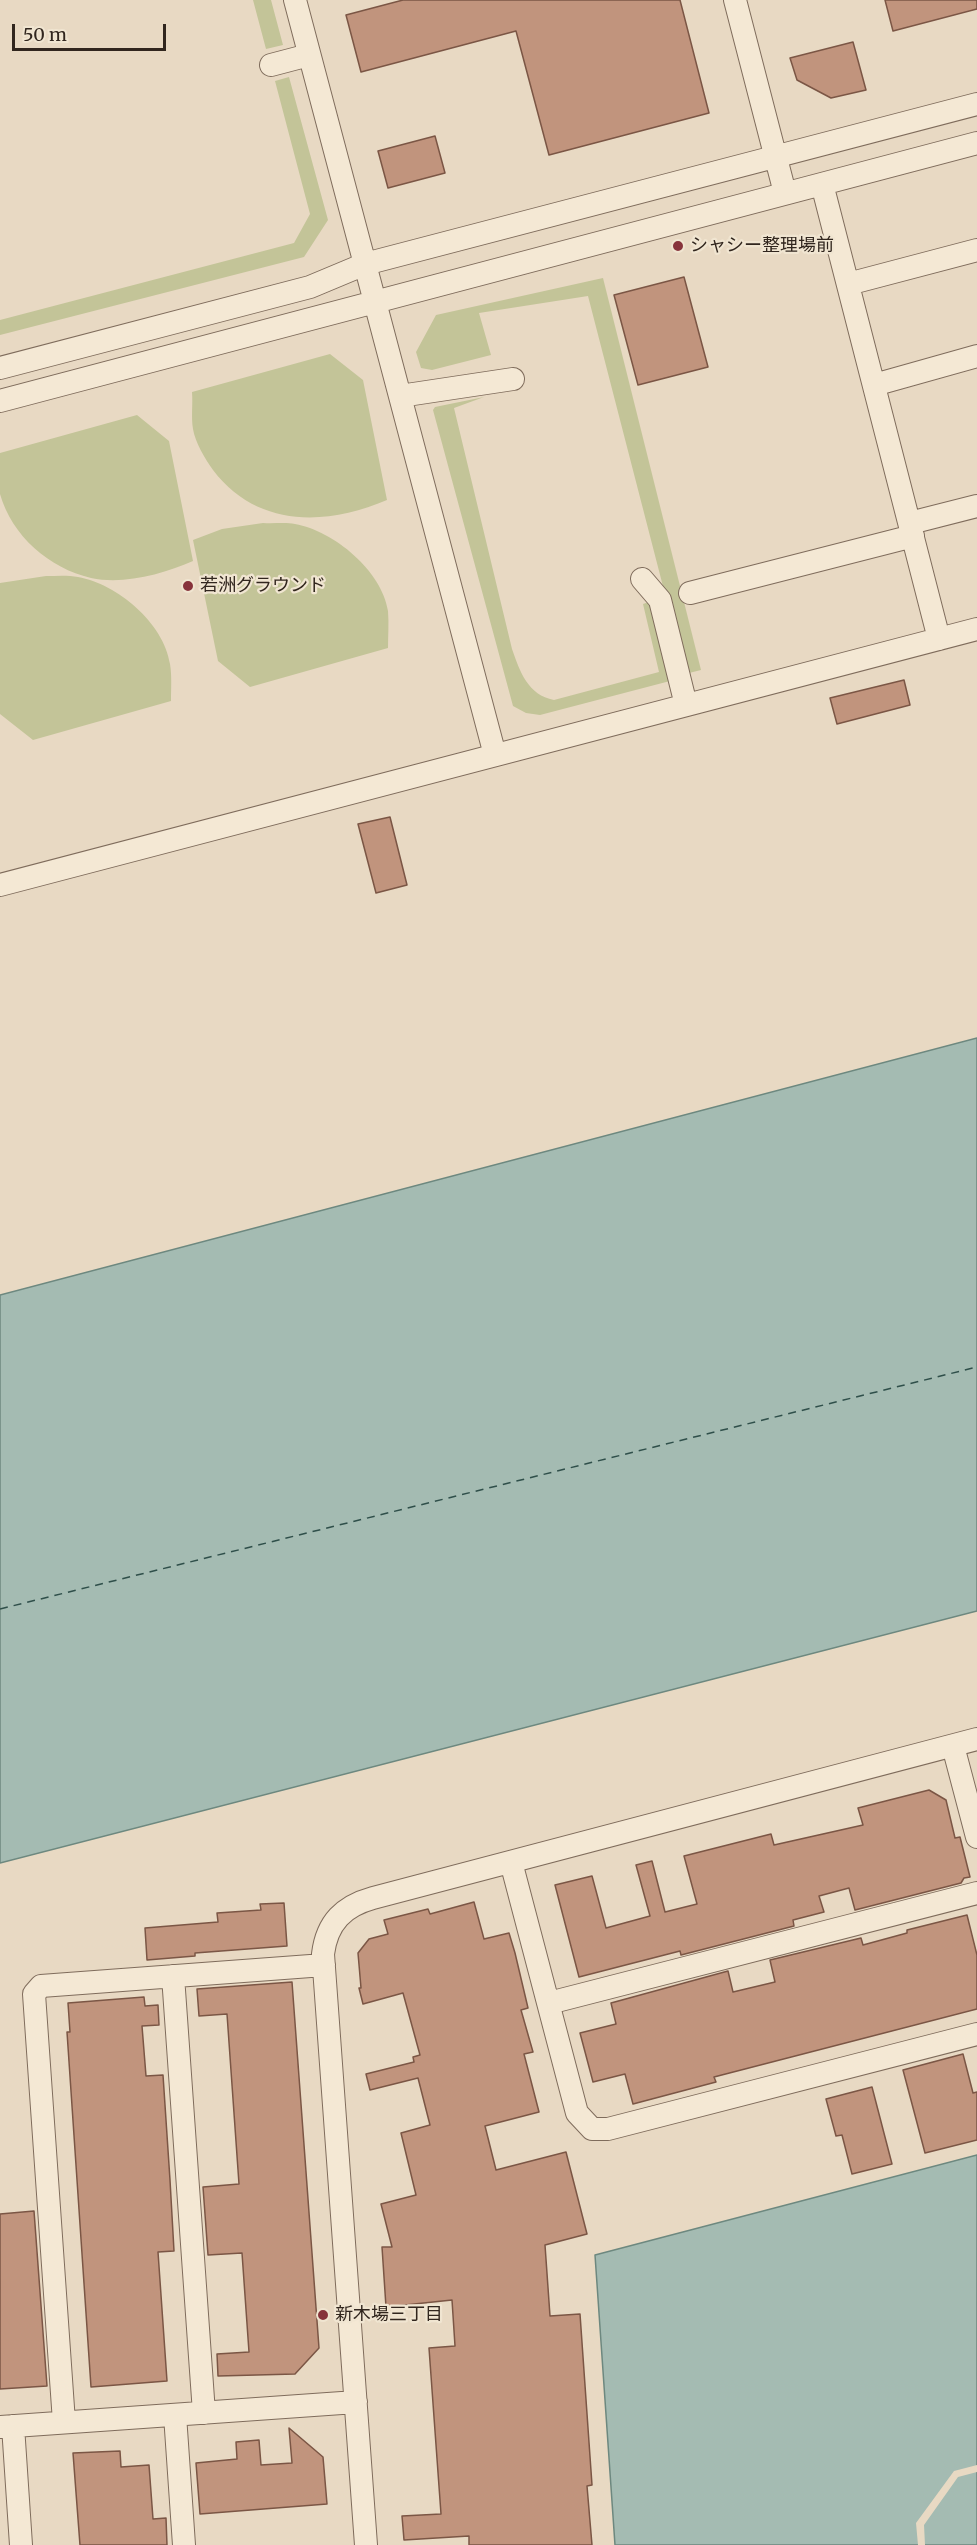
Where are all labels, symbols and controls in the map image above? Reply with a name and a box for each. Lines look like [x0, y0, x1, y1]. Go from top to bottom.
scale bar [15, 12, 170, 50]
text: 50 m [23, 23, 67, 46]
place label: シャシー整理場前 [690, 235, 834, 257]
marker: シャシー整理場前 [671, 239, 685, 253]
place label: 若洲グラウンド [200, 575, 326, 597]
marker: 若洲グラウンド [181, 579, 195, 593]
place label: 新木場三丁目 [335, 2304, 443, 2326]
marker: 新木場三丁目 [316, 2308, 330, 2322]

